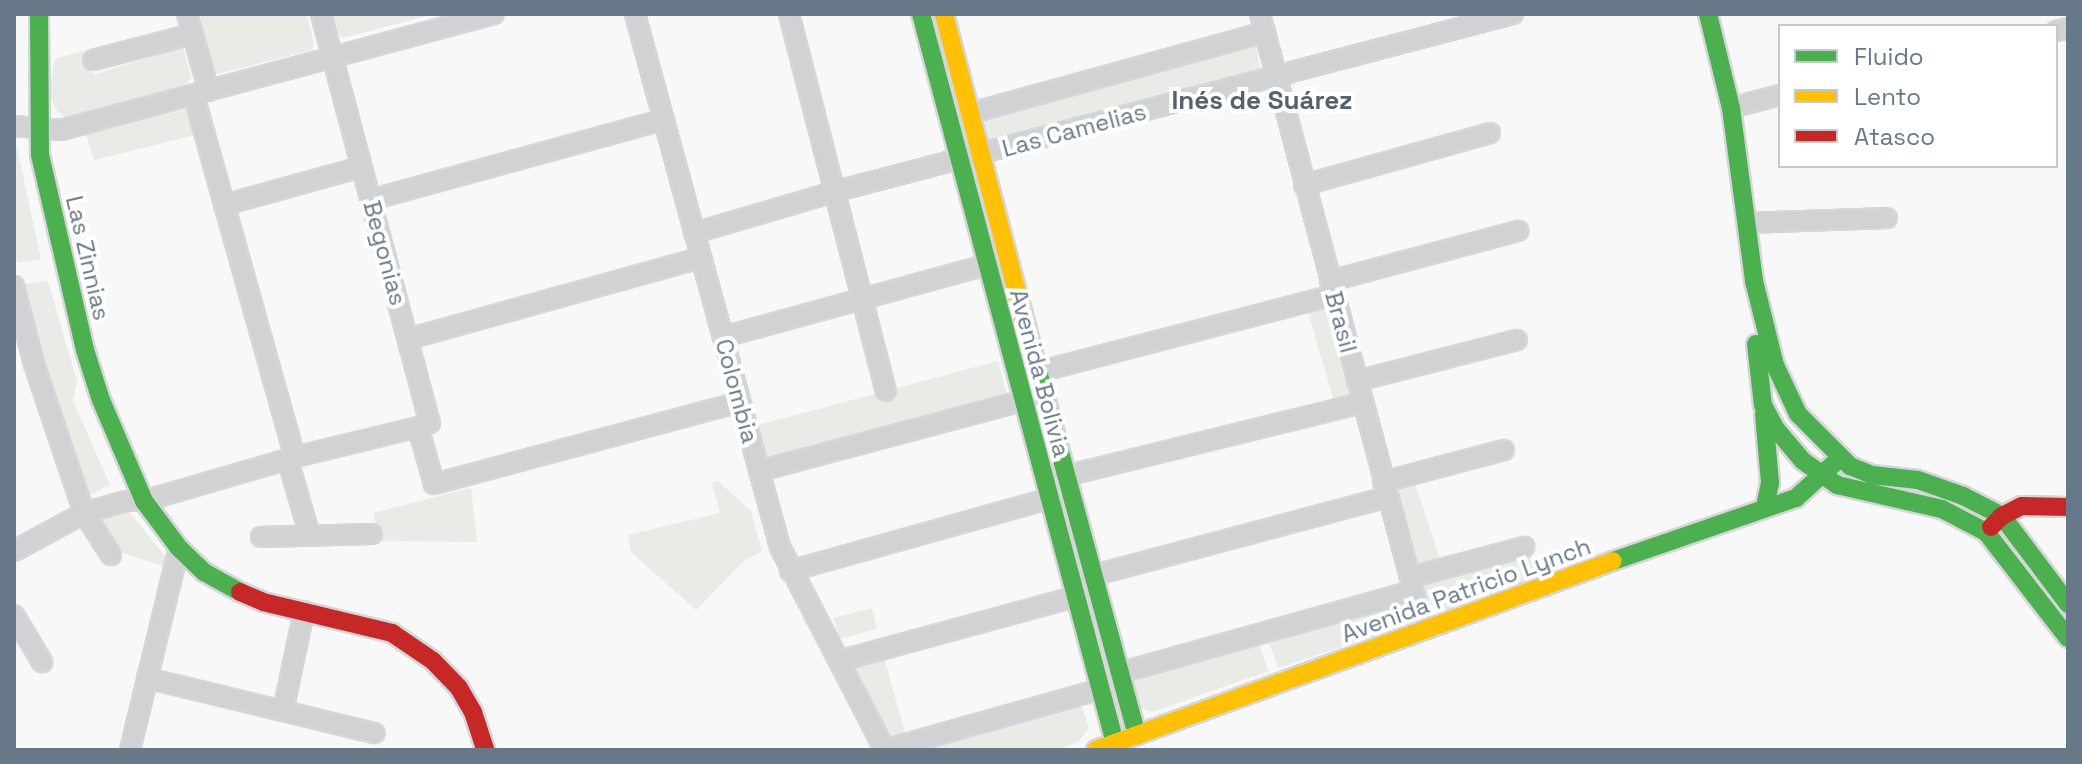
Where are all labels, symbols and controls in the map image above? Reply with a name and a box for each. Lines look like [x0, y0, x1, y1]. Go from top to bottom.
legend [1778, 24, 2058, 168]
text: Fluido [1854, 41, 1924, 72]
text: Lento [1854, 81, 1921, 112]
district label: Inés de Suárez [1171, 85, 1353, 117]
street label: Las Camelias [999, 97, 1149, 163]
text: Atasco [1854, 121, 1935, 152]
street label: Las Zinnias [60, 193, 116, 323]
street label: Begonias [357, 197, 413, 309]
street label: Avenida Bolivia [1004, 286, 1076, 460]
street label: Brasil [1319, 288, 1363, 356]
street label: Colombia [709, 336, 765, 446]
street label: Avenida Patricio Lynch [1337, 531, 1595, 649]

